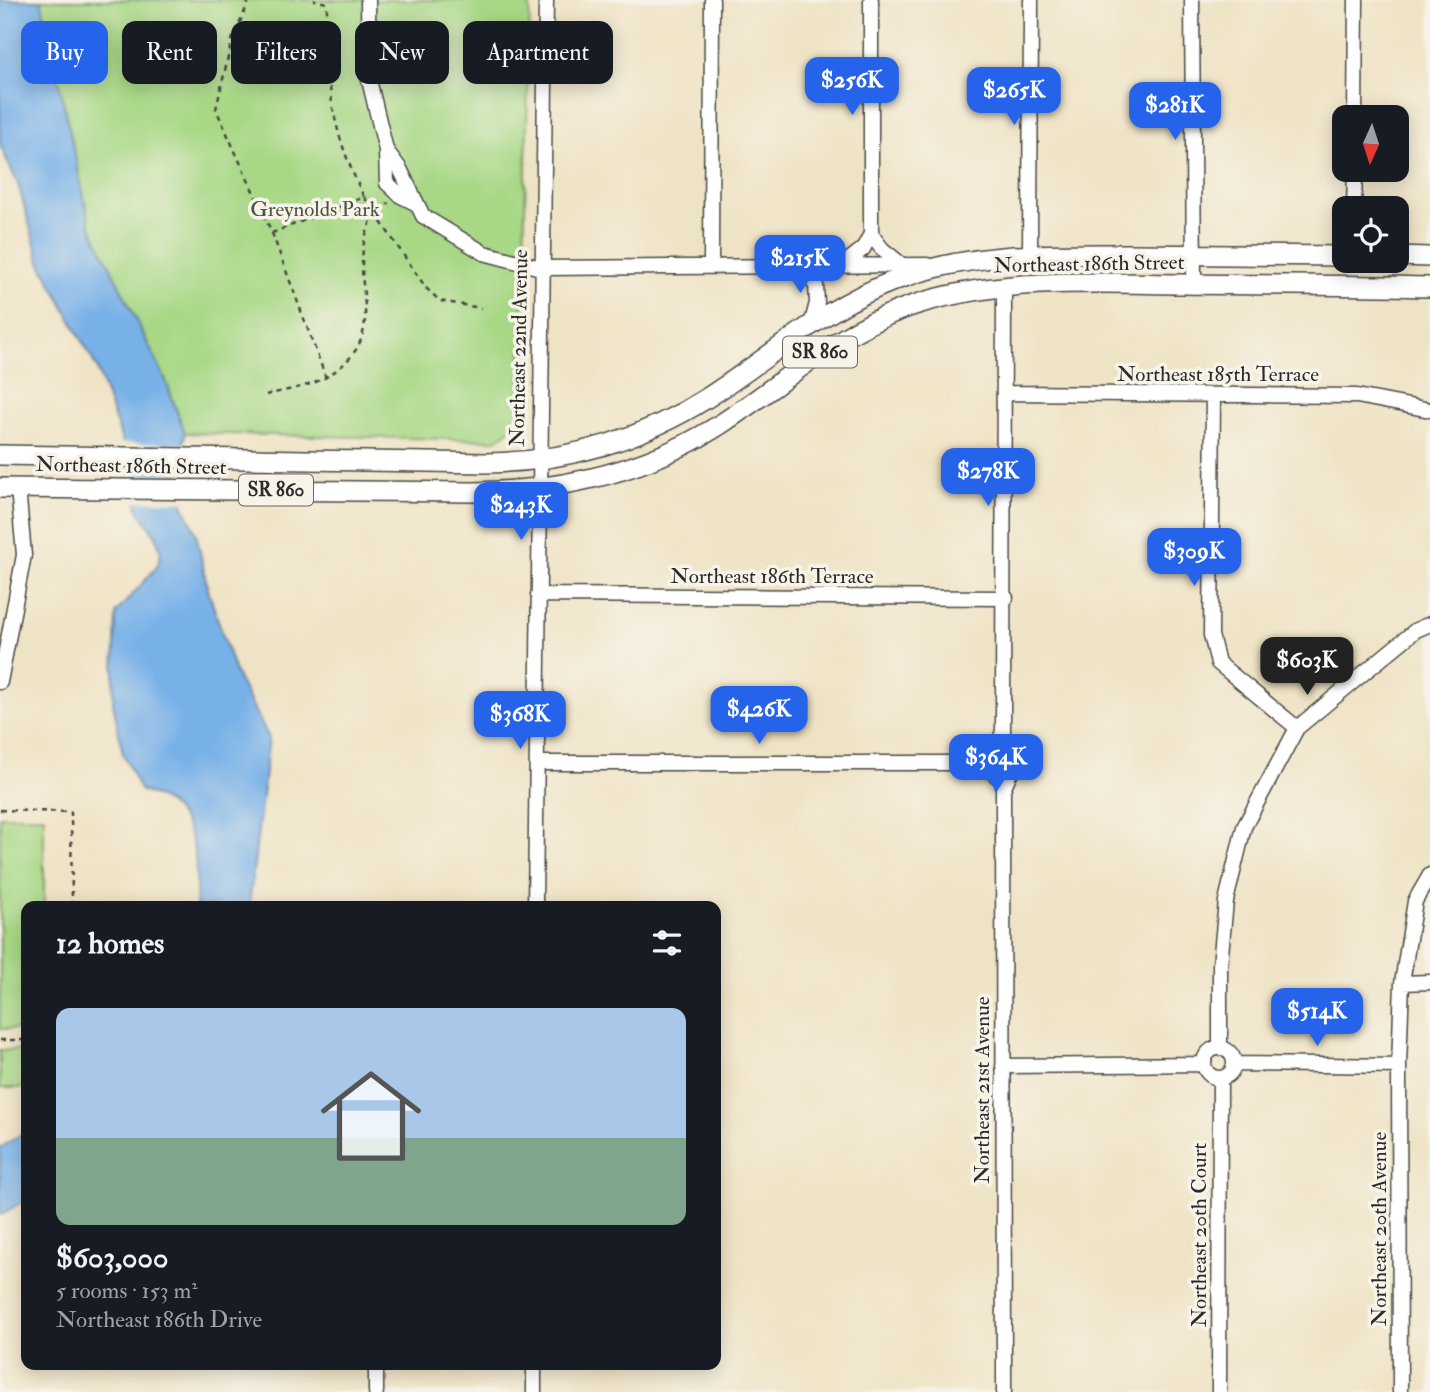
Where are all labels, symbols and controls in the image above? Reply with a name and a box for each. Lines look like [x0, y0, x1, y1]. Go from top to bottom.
chip: Buy [21, 21, 108, 84]
chip: Rent [122, 21, 217, 84]
chip: Filters [231, 21, 341, 84]
chip: New [355, 21, 449, 84]
chip: Apartment [463, 21, 613, 84]
pin: $256K [803, 58, 901, 117]
text: $256K [821, 65, 883, 94]
pin: $265K [965, 68, 1063, 127]
text: $265K [983, 75, 1045, 104]
pin: $281K [1126, 82, 1224, 142]
text: $281K [1145, 90, 1205, 119]
north arrow [1332, 105, 1409, 182]
map controls [1332, 105, 1409, 273]
park label: Greynolds Park [250, 196, 380, 223]
button: locate [1332, 196, 1409, 273]
pin: $215K [751, 236, 849, 295]
text: $215K [770, 243, 830, 272]
street label: Northeast 22nd Avenue [504, 249, 534, 447]
street label: Northeast 186th Street [993, 249, 1185, 279]
road number: SR 860 [783, 336, 857, 368]
street label: Northeast 185th Terrace [1117, 361, 1319, 388]
pin: $278K [939, 448, 1037, 508]
street label: Northeast 186th Street [35, 451, 227, 481]
text: $278K [957, 456, 1019, 485]
road number: SR 860 [239, 475, 313, 505]
pin: $243K [472, 482, 570, 542]
text: $243K [490, 490, 552, 519]
pin: $309K [1145, 528, 1243, 588]
text: $309K [1163, 536, 1225, 565]
street label: Northeast 186th Terrace [670, 563, 874, 590]
pin: $603K [1258, 638, 1356, 697]
text: $603K [1276, 645, 1338, 674]
pin: $426K [710, 686, 808, 746]
pin: $368K [471, 692, 569, 751]
text: $426K [727, 694, 791, 723]
text: $368K [490, 699, 550, 728]
pin: $364K [947, 734, 1045, 794]
text: $364K [965, 742, 1027, 771]
icon: filters [648, 924, 686, 962]
text: 12 homes [56, 925, 164, 962]
pin: $514K [1268, 988, 1366, 1048]
street label: Northeast 21st Avenue [969, 996, 996, 1184]
text: $514K [1287, 996, 1347, 1025]
icon: home [308, 1053, 434, 1179]
street label: Northeast 20th Avenue [1366, 1132, 1393, 1326]
street label: Northeast 20th Court [1186, 1143, 1213, 1327]
text: $603,000 [56, 1239, 168, 1276]
text: 5 rooms · 153 m² [56, 1276, 198, 1305]
text: Northeast 186th Drive [56, 1305, 262, 1334]

